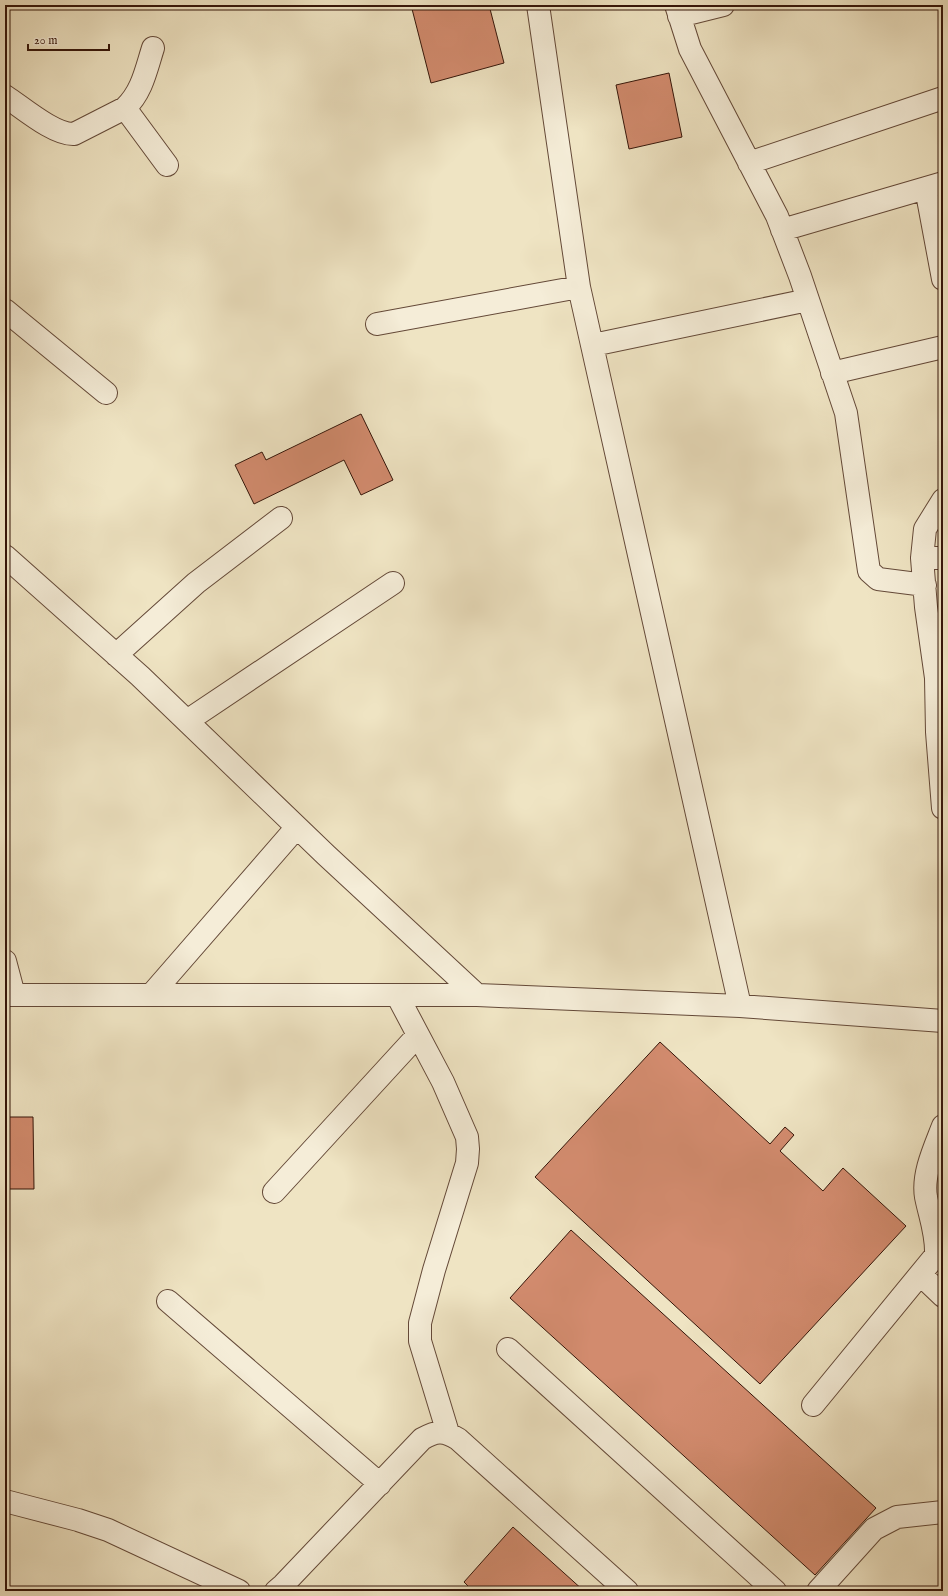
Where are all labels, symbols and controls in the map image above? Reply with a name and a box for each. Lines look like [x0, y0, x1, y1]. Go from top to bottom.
scale bar [28, 26, 109, 52]
text: 20 m [34, 33, 57, 48]

